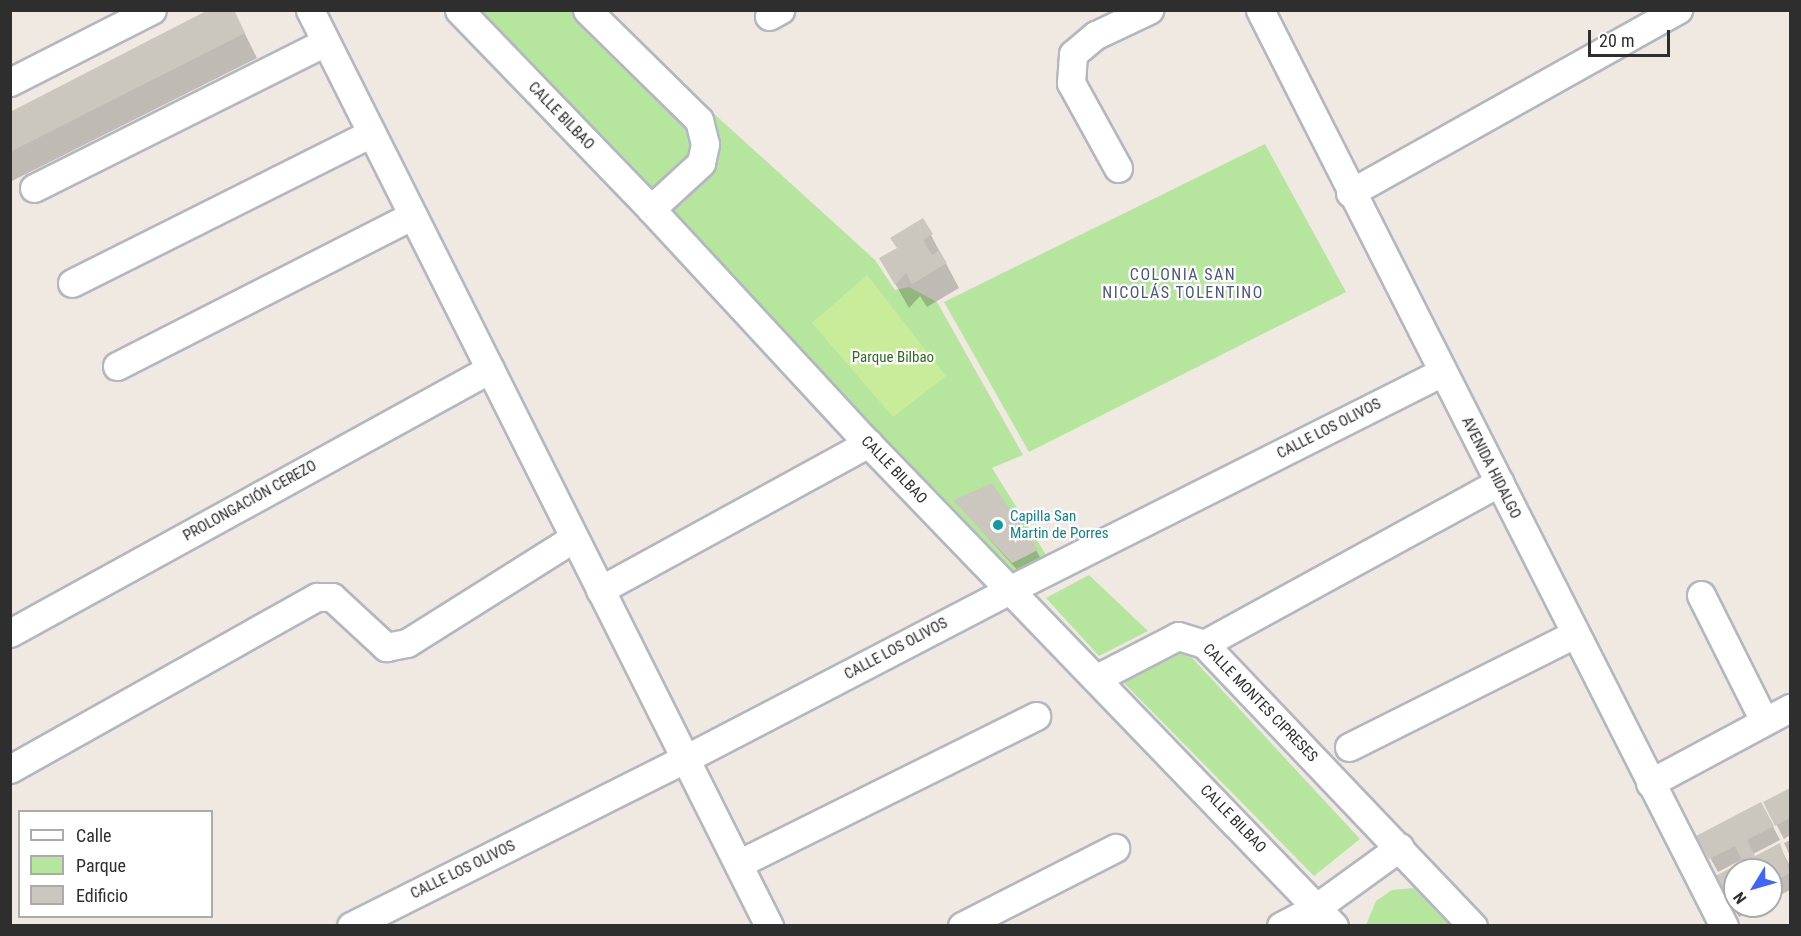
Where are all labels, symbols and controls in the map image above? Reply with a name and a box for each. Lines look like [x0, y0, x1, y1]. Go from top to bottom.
scale bar [1591, 18, 1674, 56]
text: 20 m [1599, 30, 1634, 51]
street label: CALLE BILBAO [524, 78, 598, 154]
district label: COLONIA SAN NICOLÁS TOLENTINO [1102, 265, 1264, 303]
park label: Parque Bilbao [852, 349, 934, 367]
street label: CALLE LOS OLIVOS [1274, 395, 1384, 463]
street label: AVENIDA HIDALGO [1458, 414, 1524, 522]
street label: CALLE BILBAO [857, 432, 931, 508]
street label: PROLONGACIÓN CEREZO [180, 457, 320, 545]
place label: Capilla San Martin de Porres [1010, 507, 1109, 542]
marker: Capilla San Martin de Porres [991, 518, 1005, 532]
street label: CALLE LOS OLIVOS [841, 614, 951, 684]
street label: CALLE MONTES CIPRESES [1199, 640, 1321, 766]
street label: CALLE BILBAO [1196, 781, 1270, 857]
legend [18, 810, 213, 918]
text: Calle [76, 825, 112, 846]
street label: CALLE LOS OLIVOS [408, 837, 518, 903]
text: Parque [76, 855, 126, 876]
north arrow [1723, 858, 1783, 918]
text: Edificio [76, 885, 128, 906]
text: N [1729, 888, 1750, 908]

